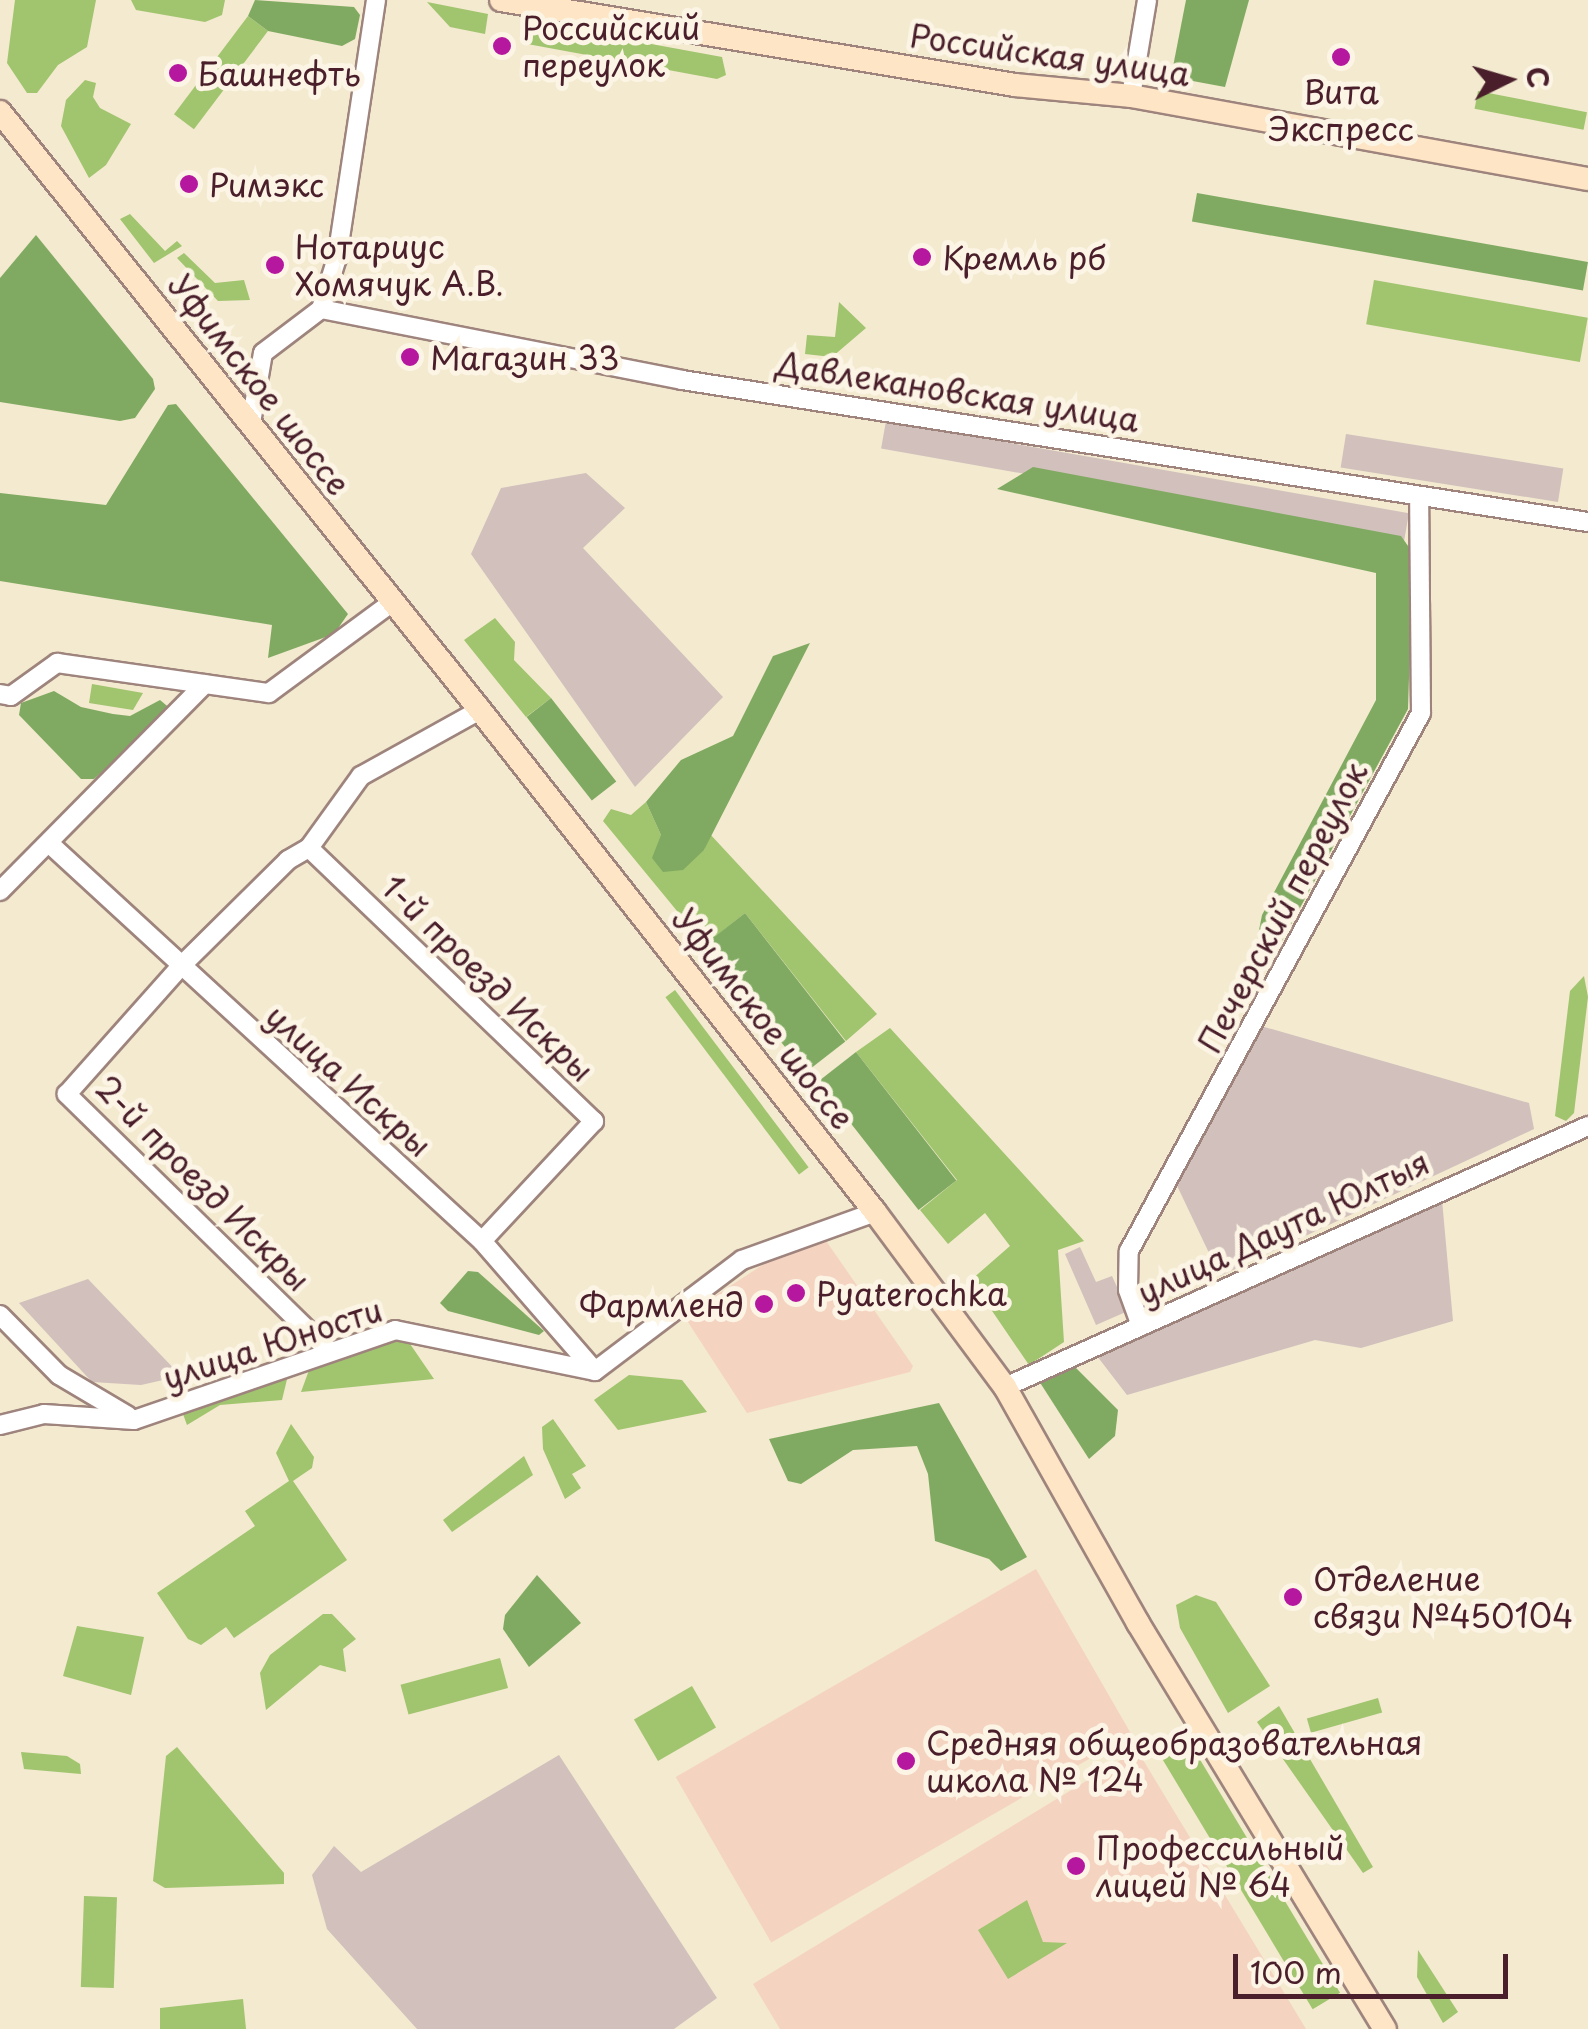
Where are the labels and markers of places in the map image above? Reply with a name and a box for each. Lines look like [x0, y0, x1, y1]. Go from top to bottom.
place label: Российский переулок [522, 9, 700, 84]
marker: Российский переулок [491, 35, 513, 57]
marker: Вита Экспресс [1330, 46, 1352, 68]
place label: Башнефть [198, 54, 361, 92]
marker: Башнефть [167, 62, 189, 84]
place label: Вита Экспресс [1268, 73, 1414, 148]
place label: Римэкс [209, 165, 324, 203]
marker: Римэкс [178, 173, 200, 195]
place label: Нотариус Хомячук А.В. [295, 228, 504, 303]
place label: Кремль рб [942, 238, 1105, 276]
marker: Кремль рб [911, 246, 933, 268]
marker: Нотариус Хомячук А.В. [264, 254, 286, 276]
place label: Магазин 33 [430, 338, 620, 376]
marker: Магазин 33 [399, 346, 421, 368]
place label: Pyaterochka [816, 1274, 1007, 1312]
marker: Pyaterochka [785, 1282, 807, 1304]
place label: Фармленд [579, 1285, 744, 1323]
marker: Фармленд [753, 1293, 775, 1315]
place label: Отделение связи №450104 [1313, 1560, 1574, 1635]
marker: Отделение связи №450104 [1282, 1586, 1304, 1608]
place label: Средняя общеобразовательная школа № 124 [926, 1724, 1423, 1799]
marker: Средняя общеобразовательная школа № 124 [895, 1750, 917, 1772]
place label: Профессильный лицей № 64 [1096, 1829, 1344, 1904]
marker: Профессильный лицей № 64 [1065, 1855, 1087, 1877]

